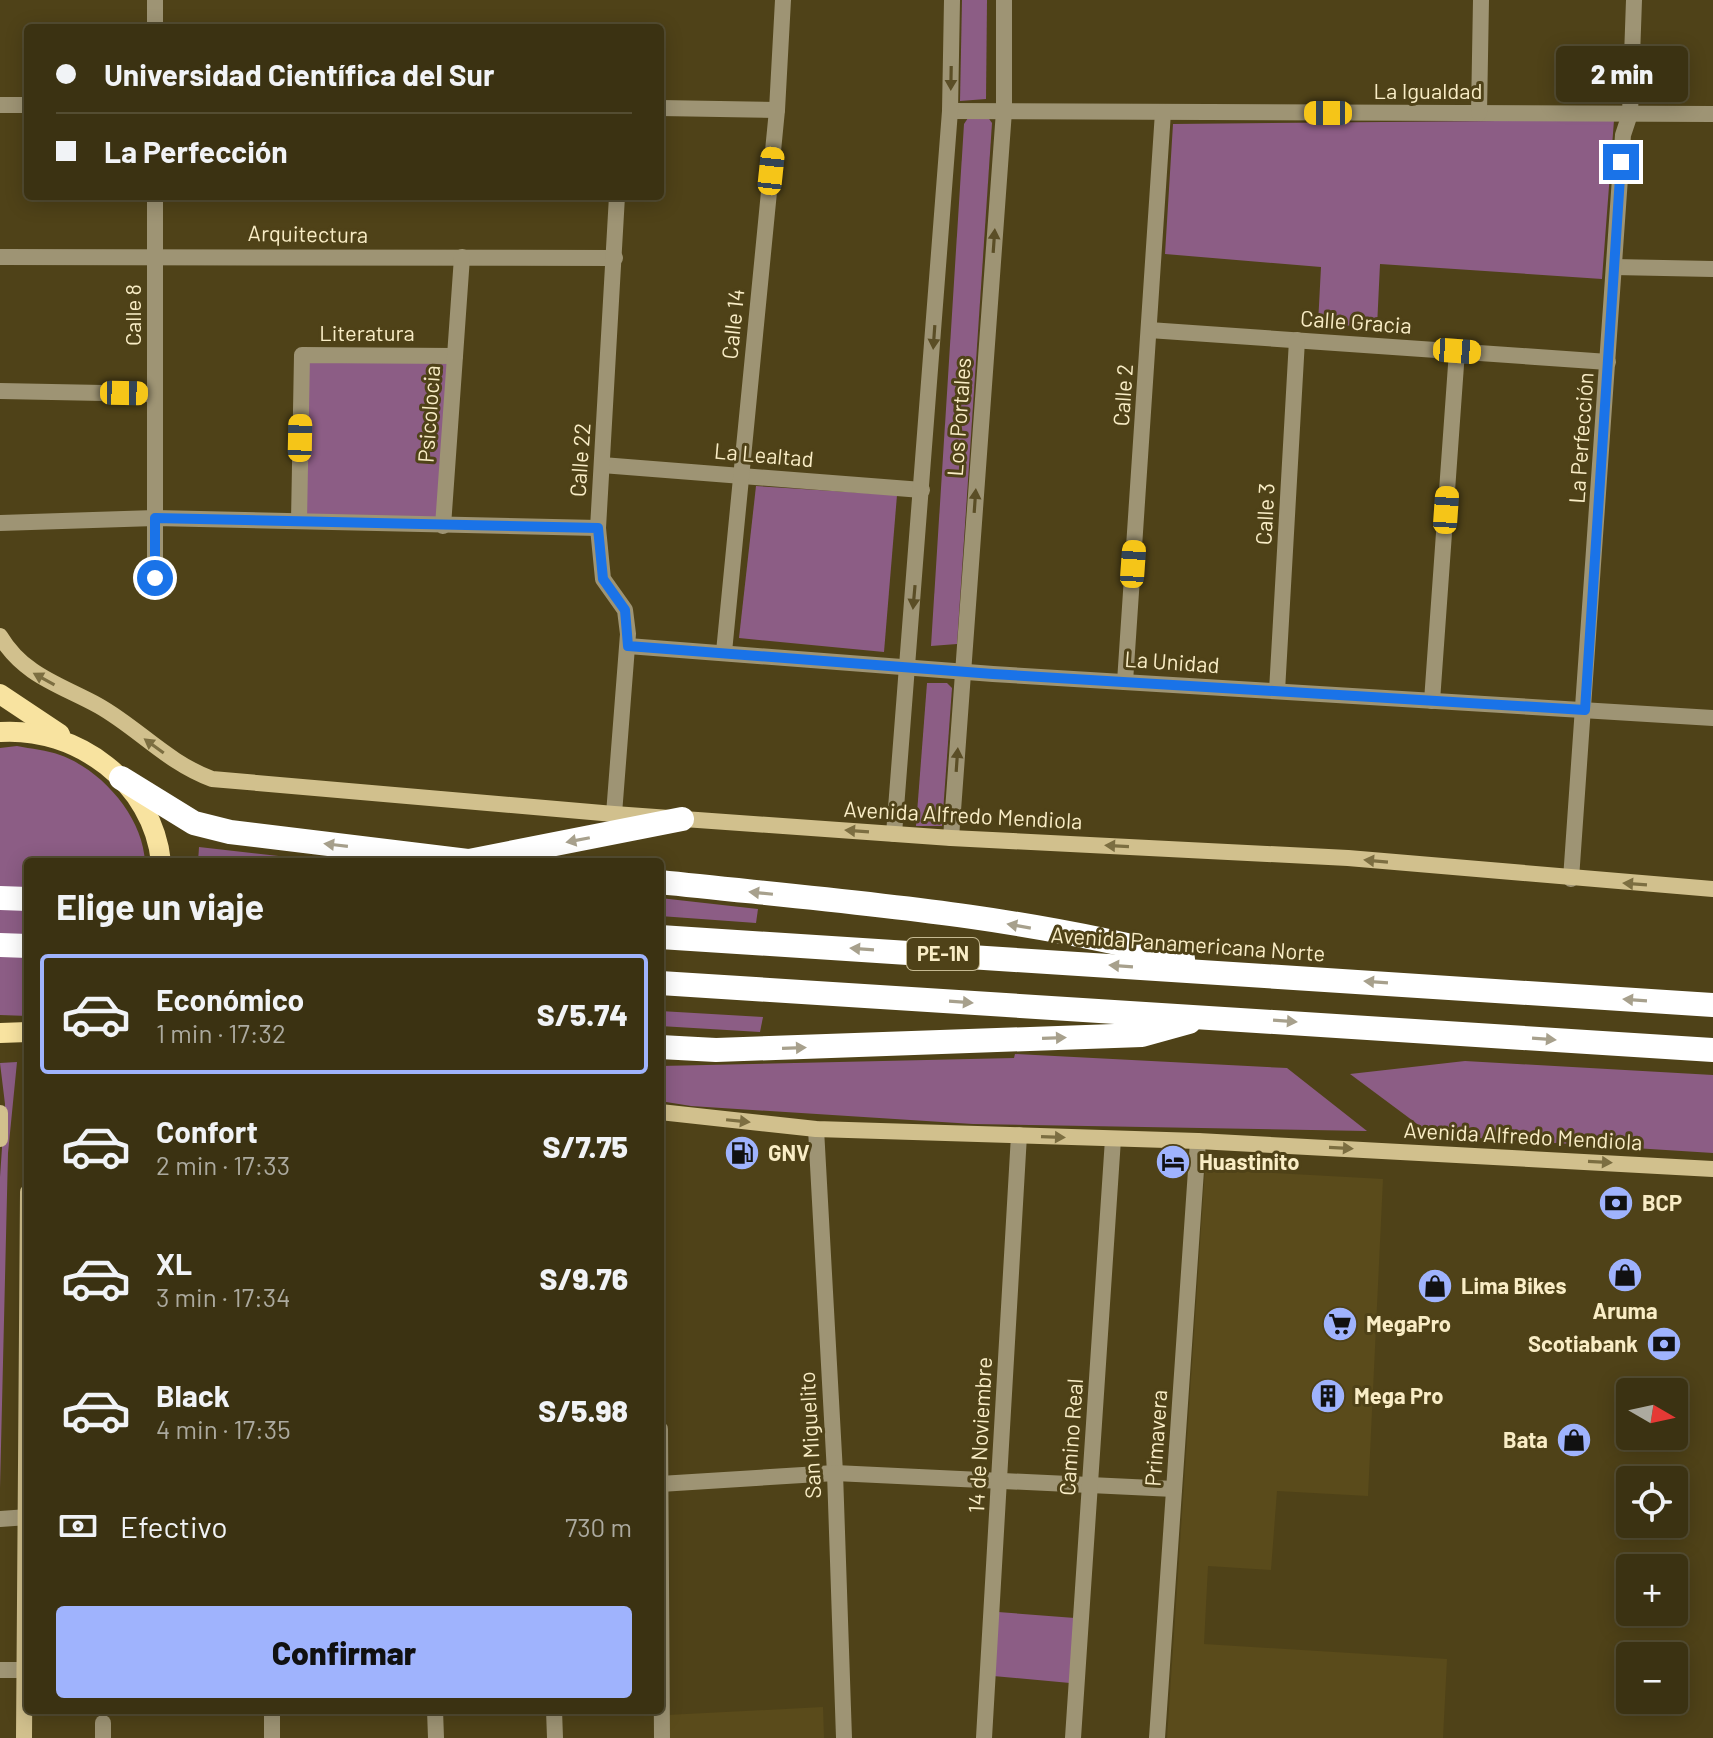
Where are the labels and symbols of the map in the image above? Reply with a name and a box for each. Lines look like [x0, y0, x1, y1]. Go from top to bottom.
callout: 2 min [1555, 46, 1687, 102]
one-way arrow [944, 66, 957, 91]
street label: La Igualdad [1374, 77, 1482, 103]
car [1304, 101, 1352, 125]
route end [1603, 144, 1639, 180]
car [757, 146, 785, 196]
street label: Arquitectura [248, 219, 368, 247]
one-way arrow [988, 228, 1001, 253]
street label: Calle 8 [119, 284, 145, 346]
street label: Calle 14 [715, 287, 749, 360]
street label: Calle Gracia [1299, 304, 1413, 338]
street label: Literatura [319, 319, 415, 345]
one-way arrow [927, 325, 940, 350]
car [1432, 337, 1482, 365]
street label: Los Portales [941, 357, 975, 477]
street label: Calle 2 [1107, 363, 1137, 427]
street label: Psicolocia [412, 364, 444, 464]
street label: La Perfección [1562, 371, 1598, 504]
car [100, 381, 148, 405]
car [288, 414, 312, 462]
street label: Calle 22 [563, 422, 595, 498]
street label: La Lealtad [713, 437, 815, 471]
street label: Calle 3 [1249, 482, 1279, 546]
car [1432, 485, 1460, 535]
one-way arrow [969, 488, 982, 513]
car [1119, 539, 1147, 589]
route start [137, 560, 173, 596]
one-way arrow [907, 585, 920, 610]
street label: La Unidad [1124, 645, 1220, 677]
one-way arrow [32, 672, 55, 686]
one-way arrow [143, 739, 164, 754]
one-way arrow [951, 747, 964, 772]
street label: Avenida Alfredo Mendiola [843, 795, 1083, 833]
one-way arrow [844, 824, 869, 837]
one-way arrow [565, 834, 590, 846]
one-way arrow [323, 838, 348, 851]
one-way arrow [1104, 839, 1129, 852]
one-way arrow [1363, 854, 1388, 867]
one-way arrow [1622, 877, 1647, 890]
one-way arrow [748, 886, 773, 899]
one-way arrow [1006, 919, 1031, 932]
street label: Avenida Panamericana Norte [1050, 920, 1326, 966]
road number: PE-1N [907, 938, 979, 970]
one-way arrow [849, 942, 874, 955]
one-way arrow [1108, 959, 1133, 972]
one-way arrow [1363, 975, 1388, 988]
one-way arrow [1622, 993, 1647, 1006]
one-way arrow [949, 995, 974, 1008]
one-way arrow [1273, 1015, 1298, 1028]
one-way arrow [1042, 1032, 1067, 1045]
one-way arrow [1532, 1033, 1557, 1046]
one-way arrow [782, 1042, 807, 1054]
one-way arrow [725, 1114, 750, 1127]
street label: Avenida Alfredo Mendiola [1403, 1116, 1643, 1154]
one-way arrow [1041, 1130, 1066, 1143]
fuel station icon: GNV [723, 1134, 761, 1172]
place label: GNV [768, 1139, 810, 1165]
one-way arrow [1329, 1142, 1354, 1155]
hotel icon: Huastinito [1154, 1143, 1192, 1181]
place label: Huastinito [1199, 1148, 1300, 1174]
one-way arrow [1588, 1156, 1613, 1169]
bank icon: BCP [1597, 1184, 1635, 1222]
place label: BCP [1642, 1189, 1682, 1215]
shop icon: Aruma [1606, 1256, 1644, 1294]
shop icon: Lima Bikes [1416, 1267, 1454, 1305]
place label: Lima Bikes [1461, 1272, 1566, 1298]
place label: Aruma [1592, 1297, 1658, 1323]
supermarket icon: MegaPro [1321, 1305, 1359, 1343]
place label: MegaPro [1366, 1310, 1451, 1336]
bank icon: Scotiabank [1645, 1325, 1683, 1363]
place label: Scotiabank [1528, 1330, 1638, 1356]
street label: 14 de Noviembre [962, 1356, 996, 1514]
street label: San Miguelito [793, 1371, 825, 1499]
street label: Camino Real [1053, 1377, 1087, 1497]
building icon: Mega Pro [1309, 1377, 1347, 1415]
north arrow [1616, 1378, 1688, 1450]
place label: Mega Pro [1354, 1382, 1444, 1408]
street label: Primavera [1139, 1389, 1171, 1487]
shop icon: Bata [1555, 1421, 1593, 1459]
place label: Bata [1503, 1426, 1548, 1452]

